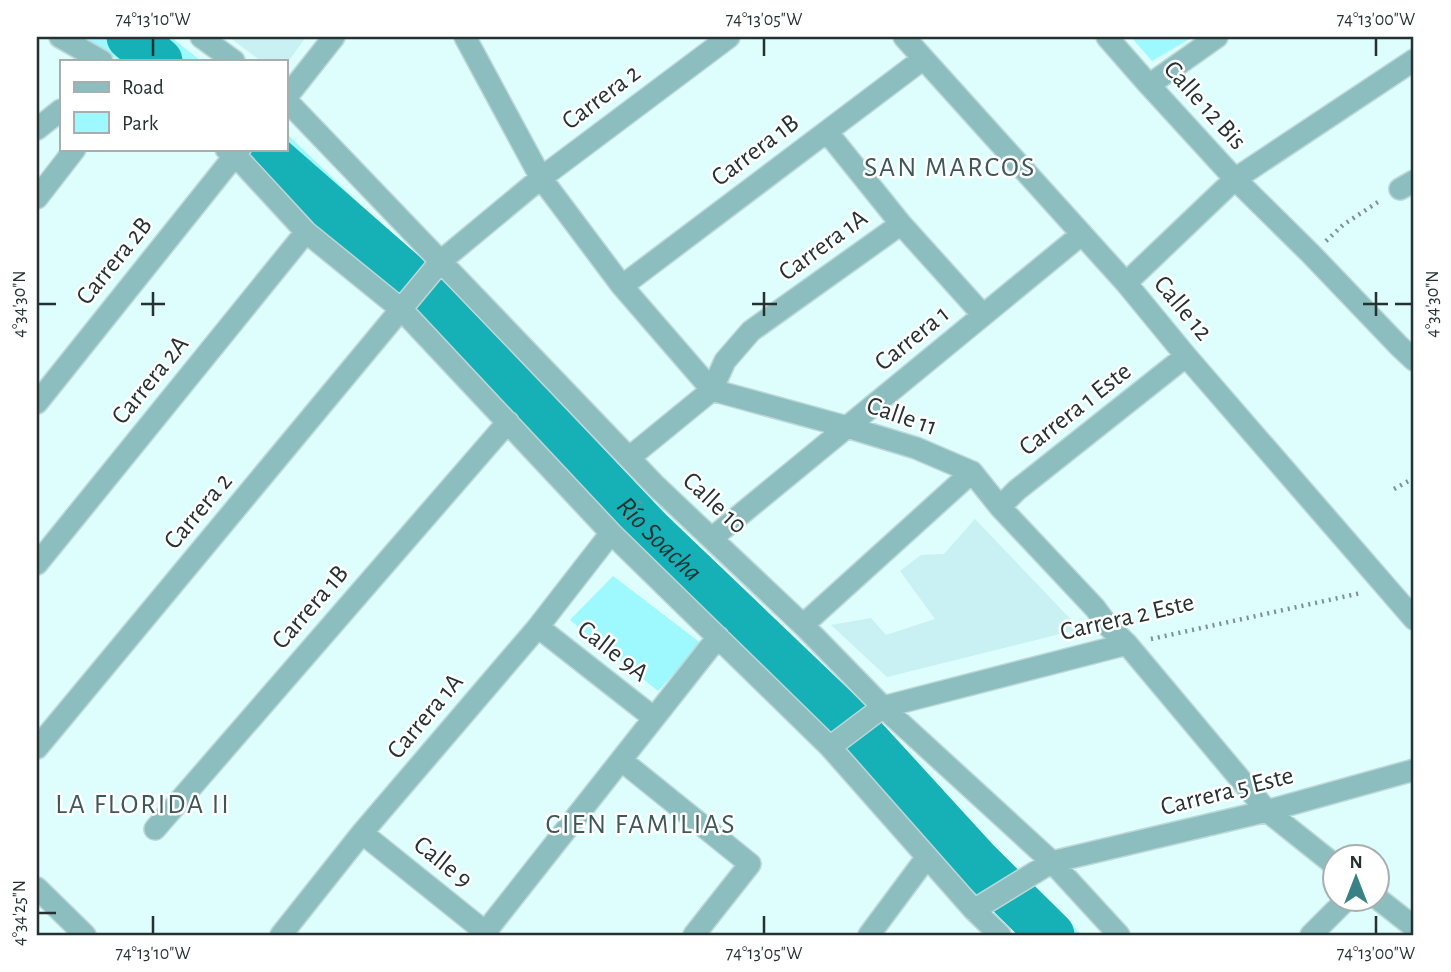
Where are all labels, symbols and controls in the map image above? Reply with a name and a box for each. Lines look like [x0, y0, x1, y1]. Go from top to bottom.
text: 74°13'10"W [115, 11, 191, 29]
text: 74°13'05"W [726, 11, 802, 29]
text: 74°13'00"W [1337, 11, 1415, 29]
street label: Calle 12 Bis [1159, 56, 1251, 154]
street label: Carrera 2 [557, 59, 645, 135]
legend [60, 60, 287, 150]
text: Road [122, 77, 164, 98]
street label: Carrera 1B [707, 109, 803, 191]
text: Park [122, 113, 159, 134]
district label: SAN MARCOS [864, 154, 1036, 182]
street label: Carrera 1A [774, 204, 872, 286]
street label: Carrera 2B [71, 212, 157, 310]
text: 4°34'30"N [11, 270, 29, 338]
text: 4°34'30"N [1424, 270, 1442, 338]
street label: Calle 12 [1149, 271, 1217, 345]
street label: Carrera 1 [870, 300, 954, 376]
street label: Carrera 2A [107, 331, 193, 429]
street label: Carrera 1 Este [1014, 358, 1136, 460]
street label: Calle 11 [863, 392, 941, 440]
street label: Calle 10 [678, 467, 752, 539]
street label: Carrera 2 [159, 468, 237, 554]
water label: Río Soacha [611, 492, 707, 587]
street label: Carrera 1B [267, 560, 353, 654]
street label: Carrera 2 Este [1057, 589, 1197, 645]
street label: Calle 9A [573, 616, 653, 686]
street label: Carrera 1A [382, 668, 468, 764]
street label: Carrera 5 Este [1158, 762, 1296, 820]
district label: LA FLORIDA II [55, 791, 231, 819]
district label: CIEN FAMILIAS [545, 811, 737, 839]
street label: Calle 9 [409, 831, 477, 893]
north arrow [1322, 842, 1392, 912]
text: N [1349, 853, 1363, 872]
text: 4°34'25"N [11, 880, 29, 946]
text: 74°13'10"W [115, 945, 191, 963]
text: 74°13'05"W [726, 945, 802, 963]
text: 74°13'00"W [1337, 945, 1415, 963]

